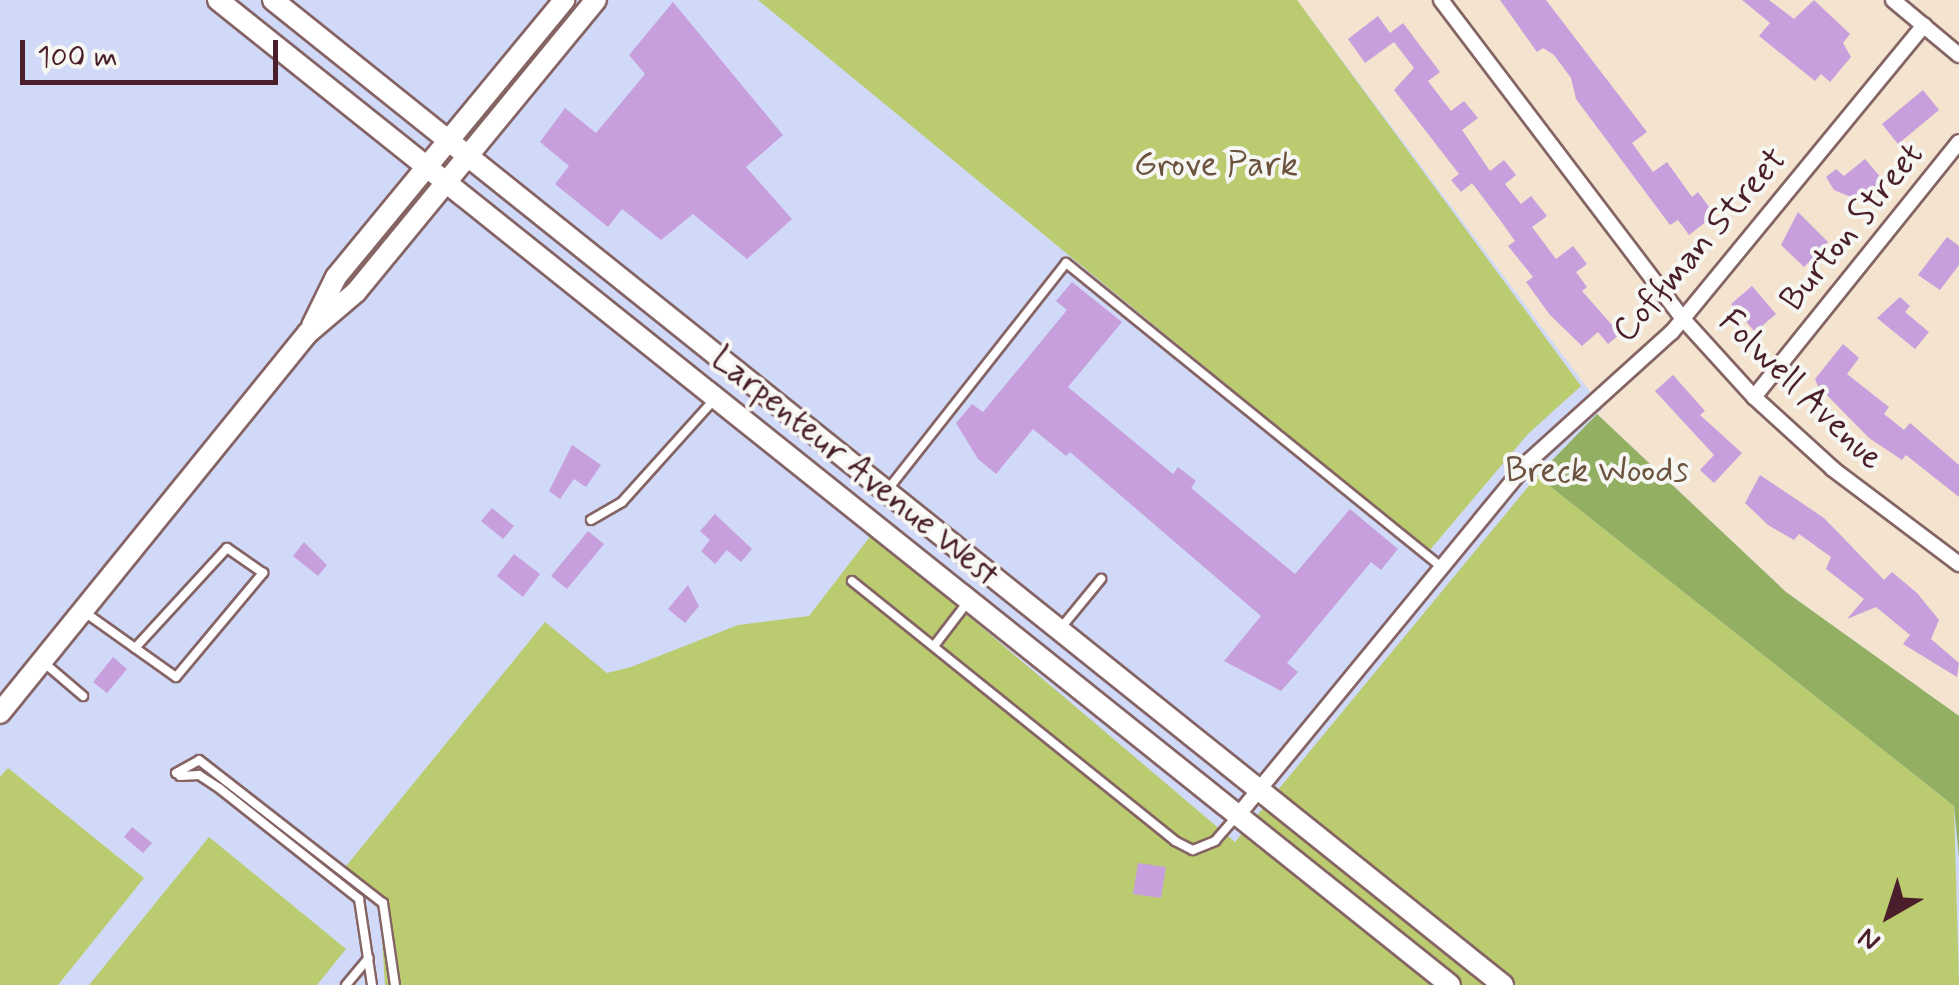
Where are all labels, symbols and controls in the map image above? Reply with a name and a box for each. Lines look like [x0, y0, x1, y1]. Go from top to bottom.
scale bar [25, 20, 282, 82]
text: 100 m [37, 38, 118, 77]
street label: Burton Street [1770, 132, 1934, 322]
street label: Coffman Street [1604, 140, 1796, 350]
park label: Grove Park [1135, 144, 1297, 186]
street label: Folwell Avenue [1707, 298, 1895, 482]
street label: Larpenteur Avenue West [700, 336, 1010, 598]
park label: Breck Woods [1505, 450, 1689, 492]
north arrow [1839, 865, 1939, 965]
text: N [1851, 918, 1889, 959]

